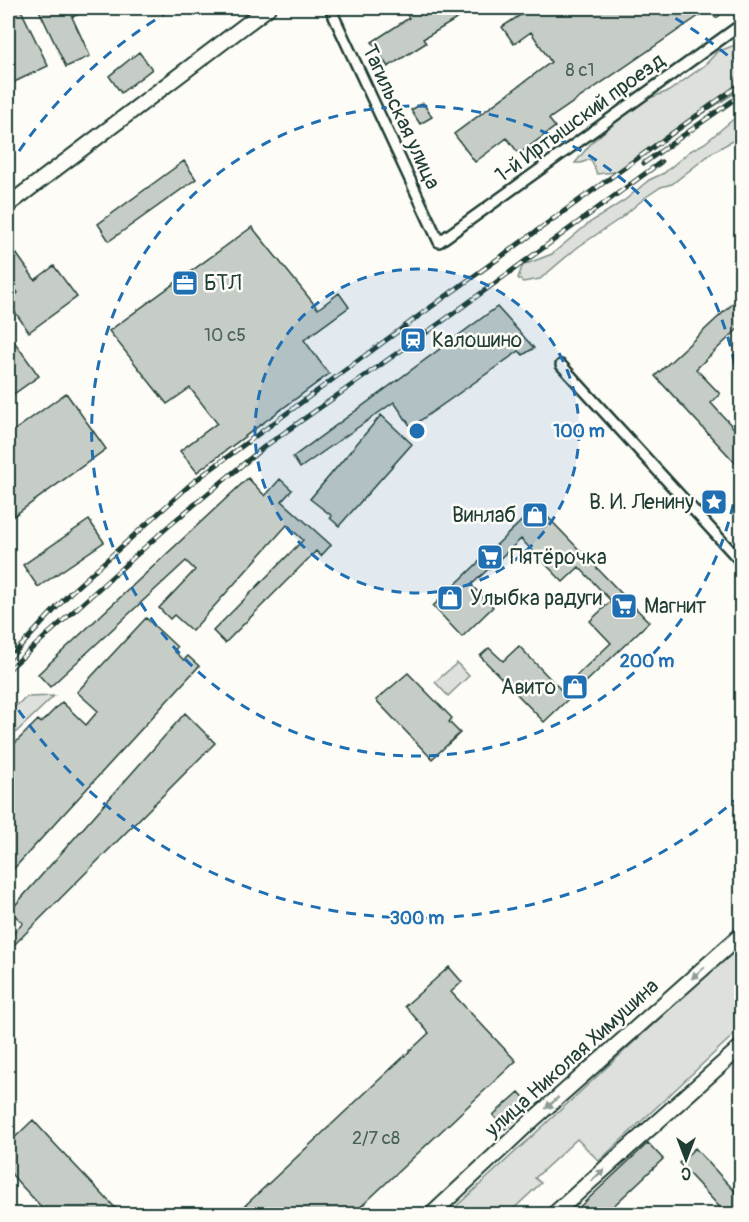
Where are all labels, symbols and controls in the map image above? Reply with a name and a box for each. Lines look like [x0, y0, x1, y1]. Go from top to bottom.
street label: Тагильская улица [356, 40, 446, 194]
street label: 1-й Иртышский проезд [490, 47, 671, 189]
house number: 8 с1 [565, 59, 595, 82]
office icon: БТЛ [170, 268, 200, 298]
place label: БТЛ [204, 270, 241, 297]
house number: 10 с5 [204, 324, 246, 347]
station icon: Калошино [398, 325, 428, 355]
place label: Калошино [432, 327, 522, 354]
text: 100 m [553, 420, 605, 443]
centre of rings [407, 421, 427, 441]
place icon: В. И. Ленину [699, 487, 729, 517]
place label: В. И. Ленину [589, 489, 694, 516]
shop icon: Винлаб [520, 500, 550, 530]
place label: Винлаб [452, 502, 516, 529]
supermarket icon: Пятёрочка [475, 542, 505, 572]
place label: Пятёрочка [510, 544, 607, 571]
shop icon: Улыбка радуги [435, 583, 465, 613]
place label: Улыбка радуги [470, 585, 602, 612]
supermarket icon: Магнит [609, 591, 639, 621]
place label: Магнит [644, 593, 707, 620]
text: 200 m [620, 650, 674, 673]
shop icon: Авито [560, 672, 590, 702]
place label: Авито [501, 674, 556, 701]
text: 300 m [390, 907, 444, 930]
one-way arrow [691, 966, 706, 979]
street label: улица Николая Химушина [479, 973, 665, 1144]
one-way arrow [545, 1096, 560, 1109]
house number: 2/7 с8 [352, 1127, 400, 1150]
north arrow [656, 1129, 716, 1189]
text: С [681, 1163, 691, 1183]
one-way arrow [590, 1169, 605, 1182]

